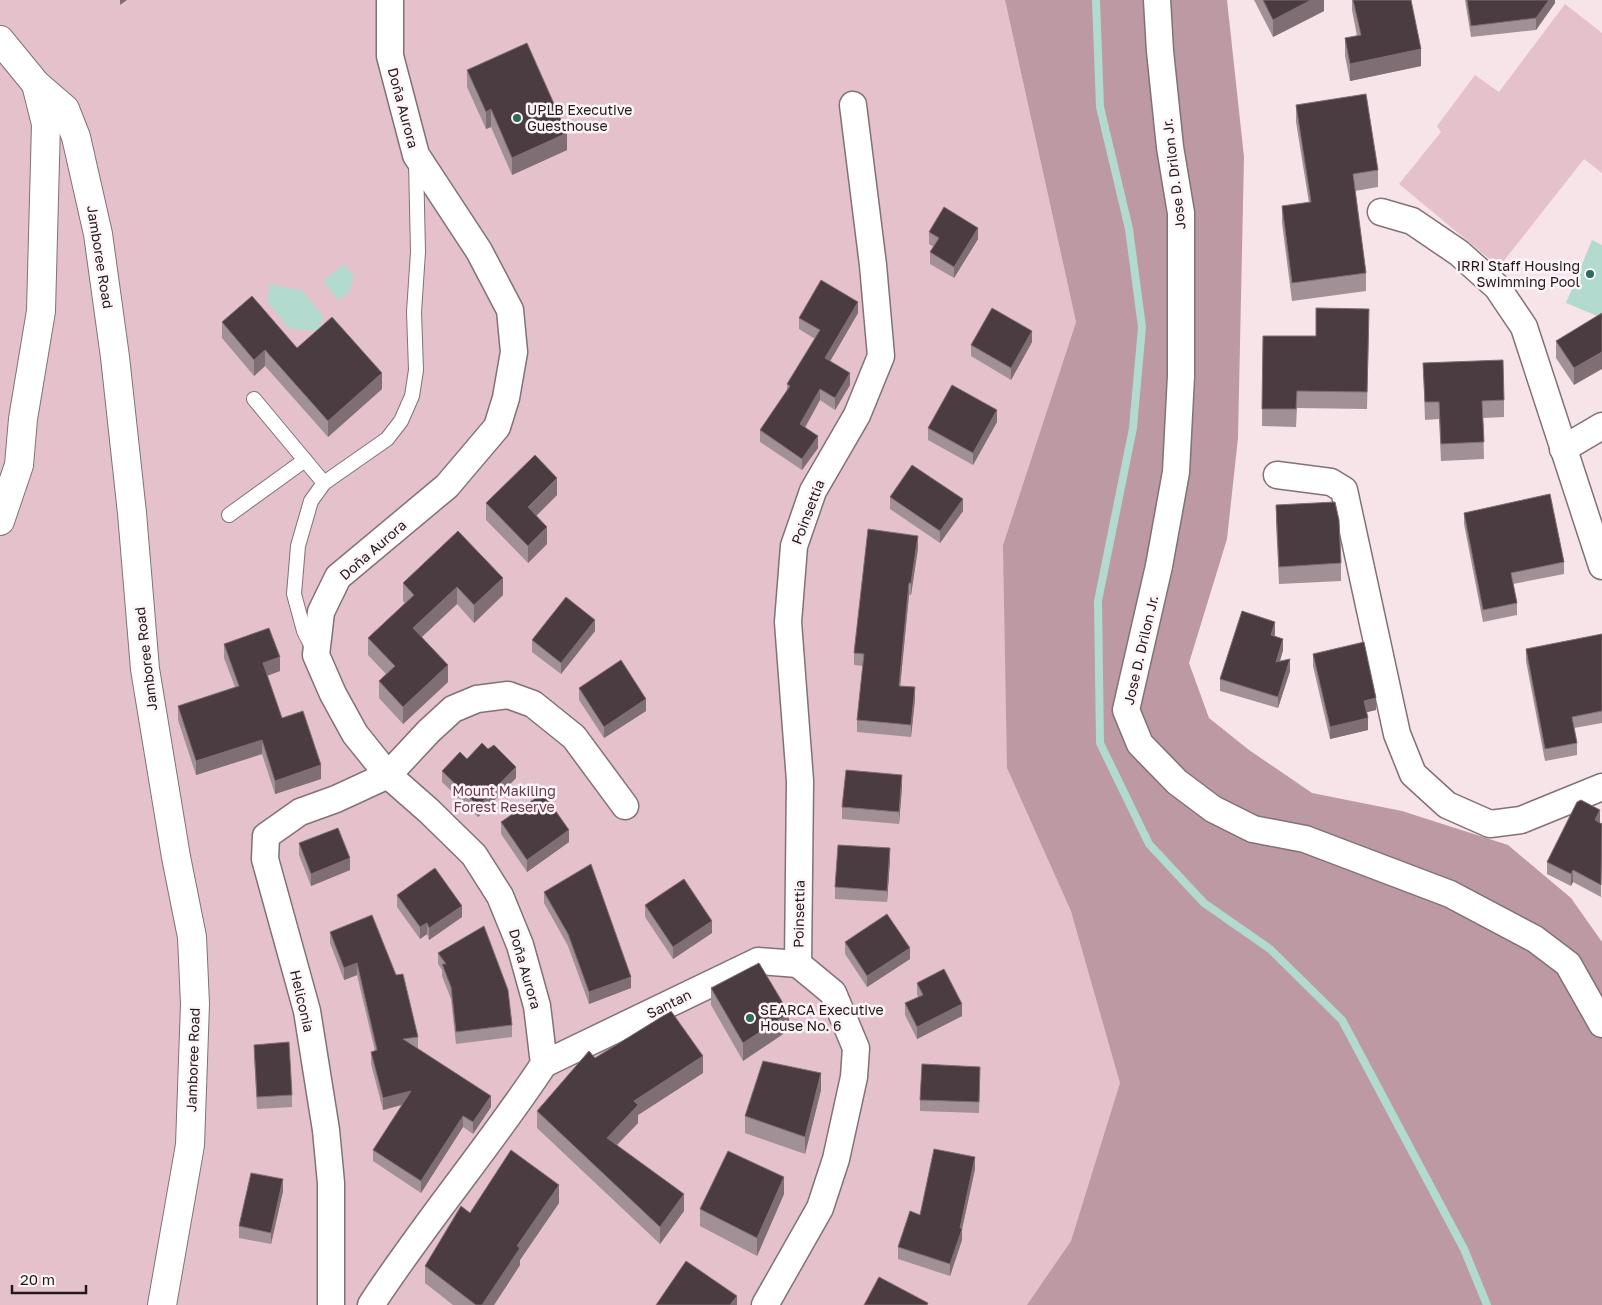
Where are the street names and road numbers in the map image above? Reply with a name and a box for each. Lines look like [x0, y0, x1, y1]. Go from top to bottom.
street label: Doña Aurora [385, 66, 422, 150]
street label: Jose D. Drilon Jr. [1158, 117, 1189, 231]
street label: Jamboree Road [84, 204, 117, 310]
street label: Poinsettia [787, 477, 828, 547]
street label: Doña Aurora [336, 516, 409, 583]
street label: Jose D. Drilon Jr. [1120, 593, 1161, 706]
street label: Jamboree Road [131, 606, 160, 712]
street label: Poinsettia [789, 880, 808, 948]
street label: Doña Aurora [506, 927, 545, 1011]
street label: Heliconia [287, 968, 318, 1034]
street label: Santan [644, 986, 694, 1022]
street label: Jamboree Road [182, 1007, 203, 1112]

